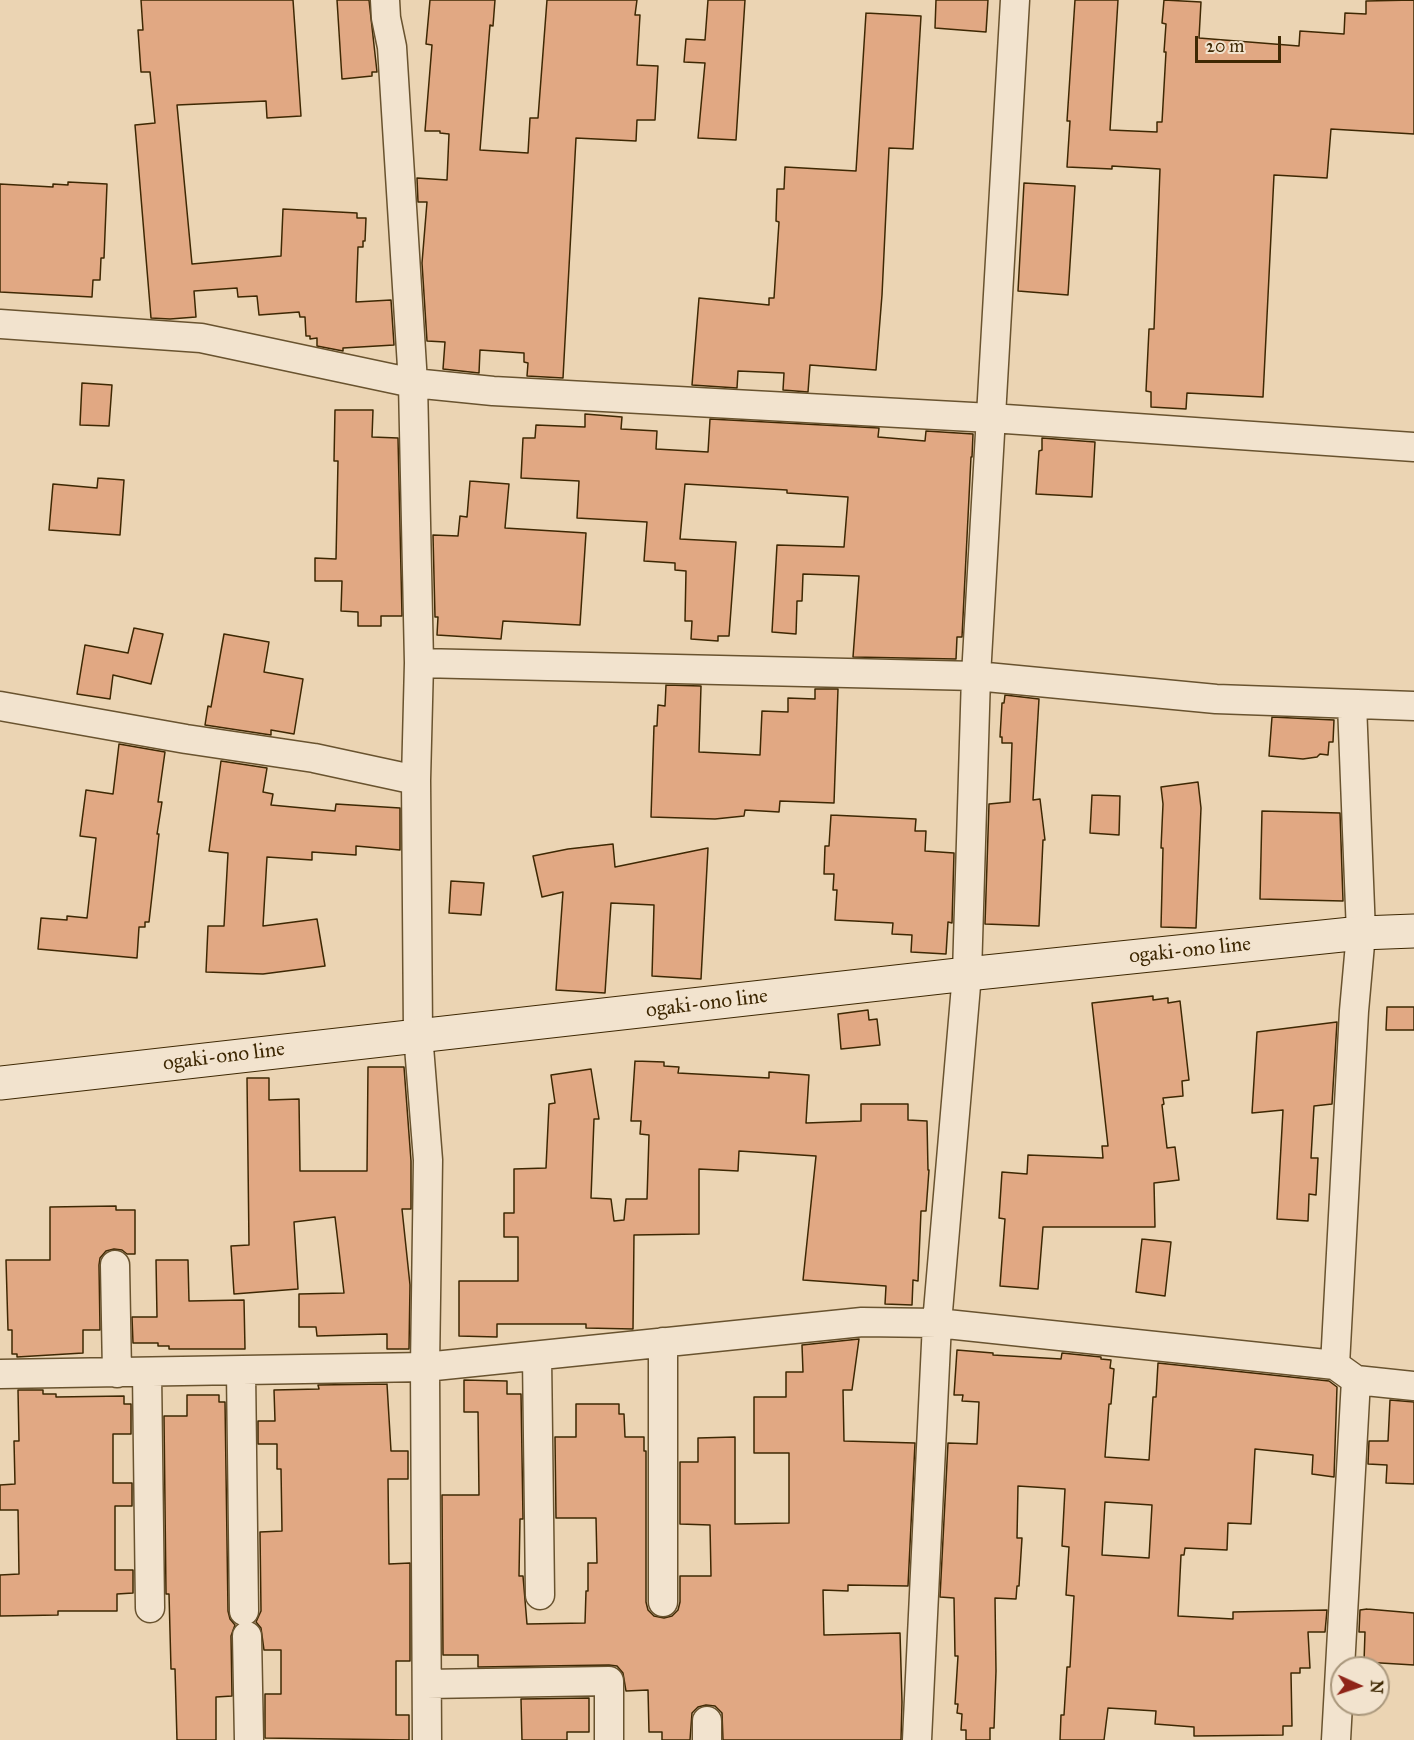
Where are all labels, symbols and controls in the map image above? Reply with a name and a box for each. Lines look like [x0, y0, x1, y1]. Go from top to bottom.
scale bar [1198, 24, 1284, 62]
text: 20 m [1206, 35, 1244, 57]
street label: ogaki-ono line [1128, 932, 1252, 970]
street label: ogaki-ono line [645, 984, 769, 1024]
street label: ogaki-ono line [162, 1037, 286, 1077]
north arrow [1330, 1656, 1390, 1716]
text: N [1367, 1680, 1386, 1694]

